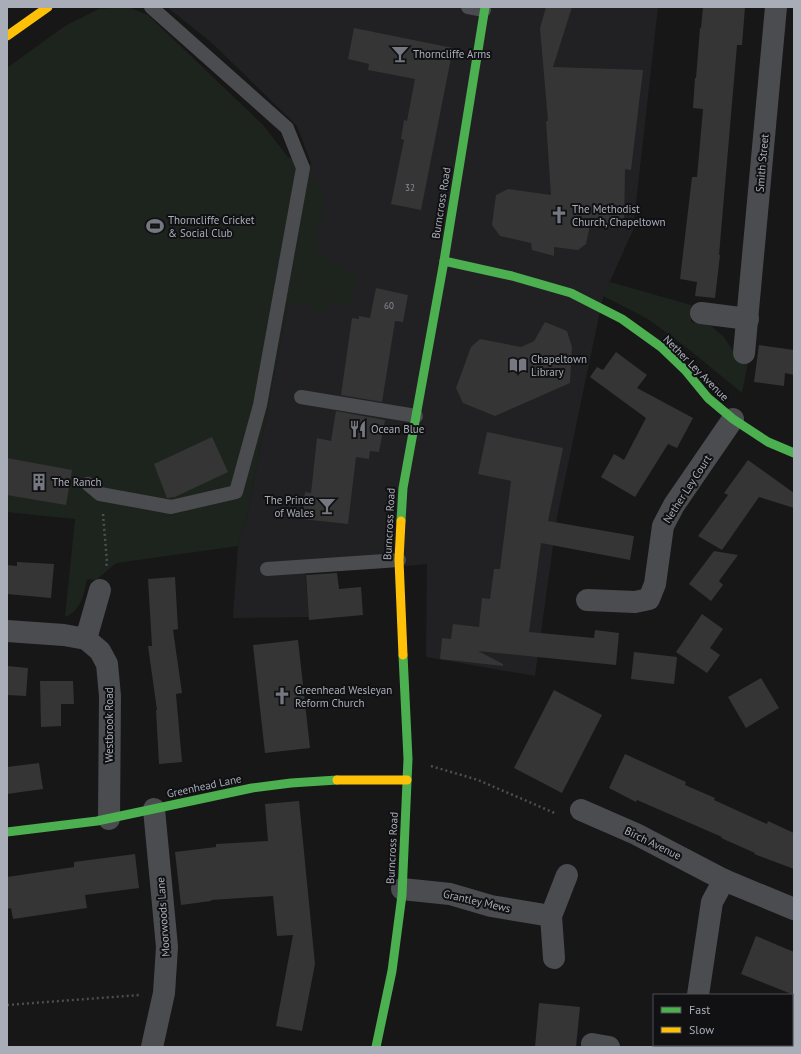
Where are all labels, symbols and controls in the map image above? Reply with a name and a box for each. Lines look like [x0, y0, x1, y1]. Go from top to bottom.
bar icon: Thorncliffe Arms [390, 44, 410, 64]
place label: Thorncliffe Arms [413, 47, 491, 61]
street label: Smith Street [752, 133, 772, 193]
street label: Burncross Road [428, 166, 454, 240]
house number: 32 [405, 182, 415, 193]
place label: The Methodist Church, Chapeltown [572, 202, 666, 229]
church icon: The Methodist Church, Chapeltown [549, 205, 569, 225]
place label: Thorncliffe Cricket & Social Club [168, 213, 255, 240]
sports icon: Thorncliffe Cricket & Social Club [145, 216, 165, 236]
house number: 60 [384, 300, 394, 311]
street label: Nether Ley Avenue [660, 332, 732, 404]
place label: Chapeltown Library [531, 352, 587, 379]
library icon: Chapeltown Library [508, 355, 528, 375]
restaurant icon: Ocean Blue [348, 419, 368, 439]
place label: Ocean Blue [371, 422, 425, 436]
street label: Nether Ley Court [660, 452, 714, 526]
building icon: The Ranch [29, 472, 49, 492]
place label: The Ranch [52, 475, 102, 489]
street label: Burncross Road [380, 488, 398, 560]
place label: The Prince of Wales [265, 493, 314, 520]
bar icon: The Prince of Wales [317, 496, 337, 516]
place label: Greenhead Wesleyan Reform Church [295, 683, 392, 710]
church icon: Greenhead Wesleyan Reform Church [272, 686, 292, 706]
street label: Westbrook Road [102, 687, 116, 763]
street label: Greenhead Lane [165, 771, 243, 801]
street label: Burncross Road [383, 812, 401, 884]
street label: Birch Avenue [623, 823, 684, 863]
street label: Moorwoods Lane [153, 876, 173, 957]
street label: Grantley Mews [442, 886, 512, 916]
legend [653, 994, 793, 1046]
text: Fast [689, 1002, 710, 1017]
text: Slow [689, 1022, 714, 1037]

